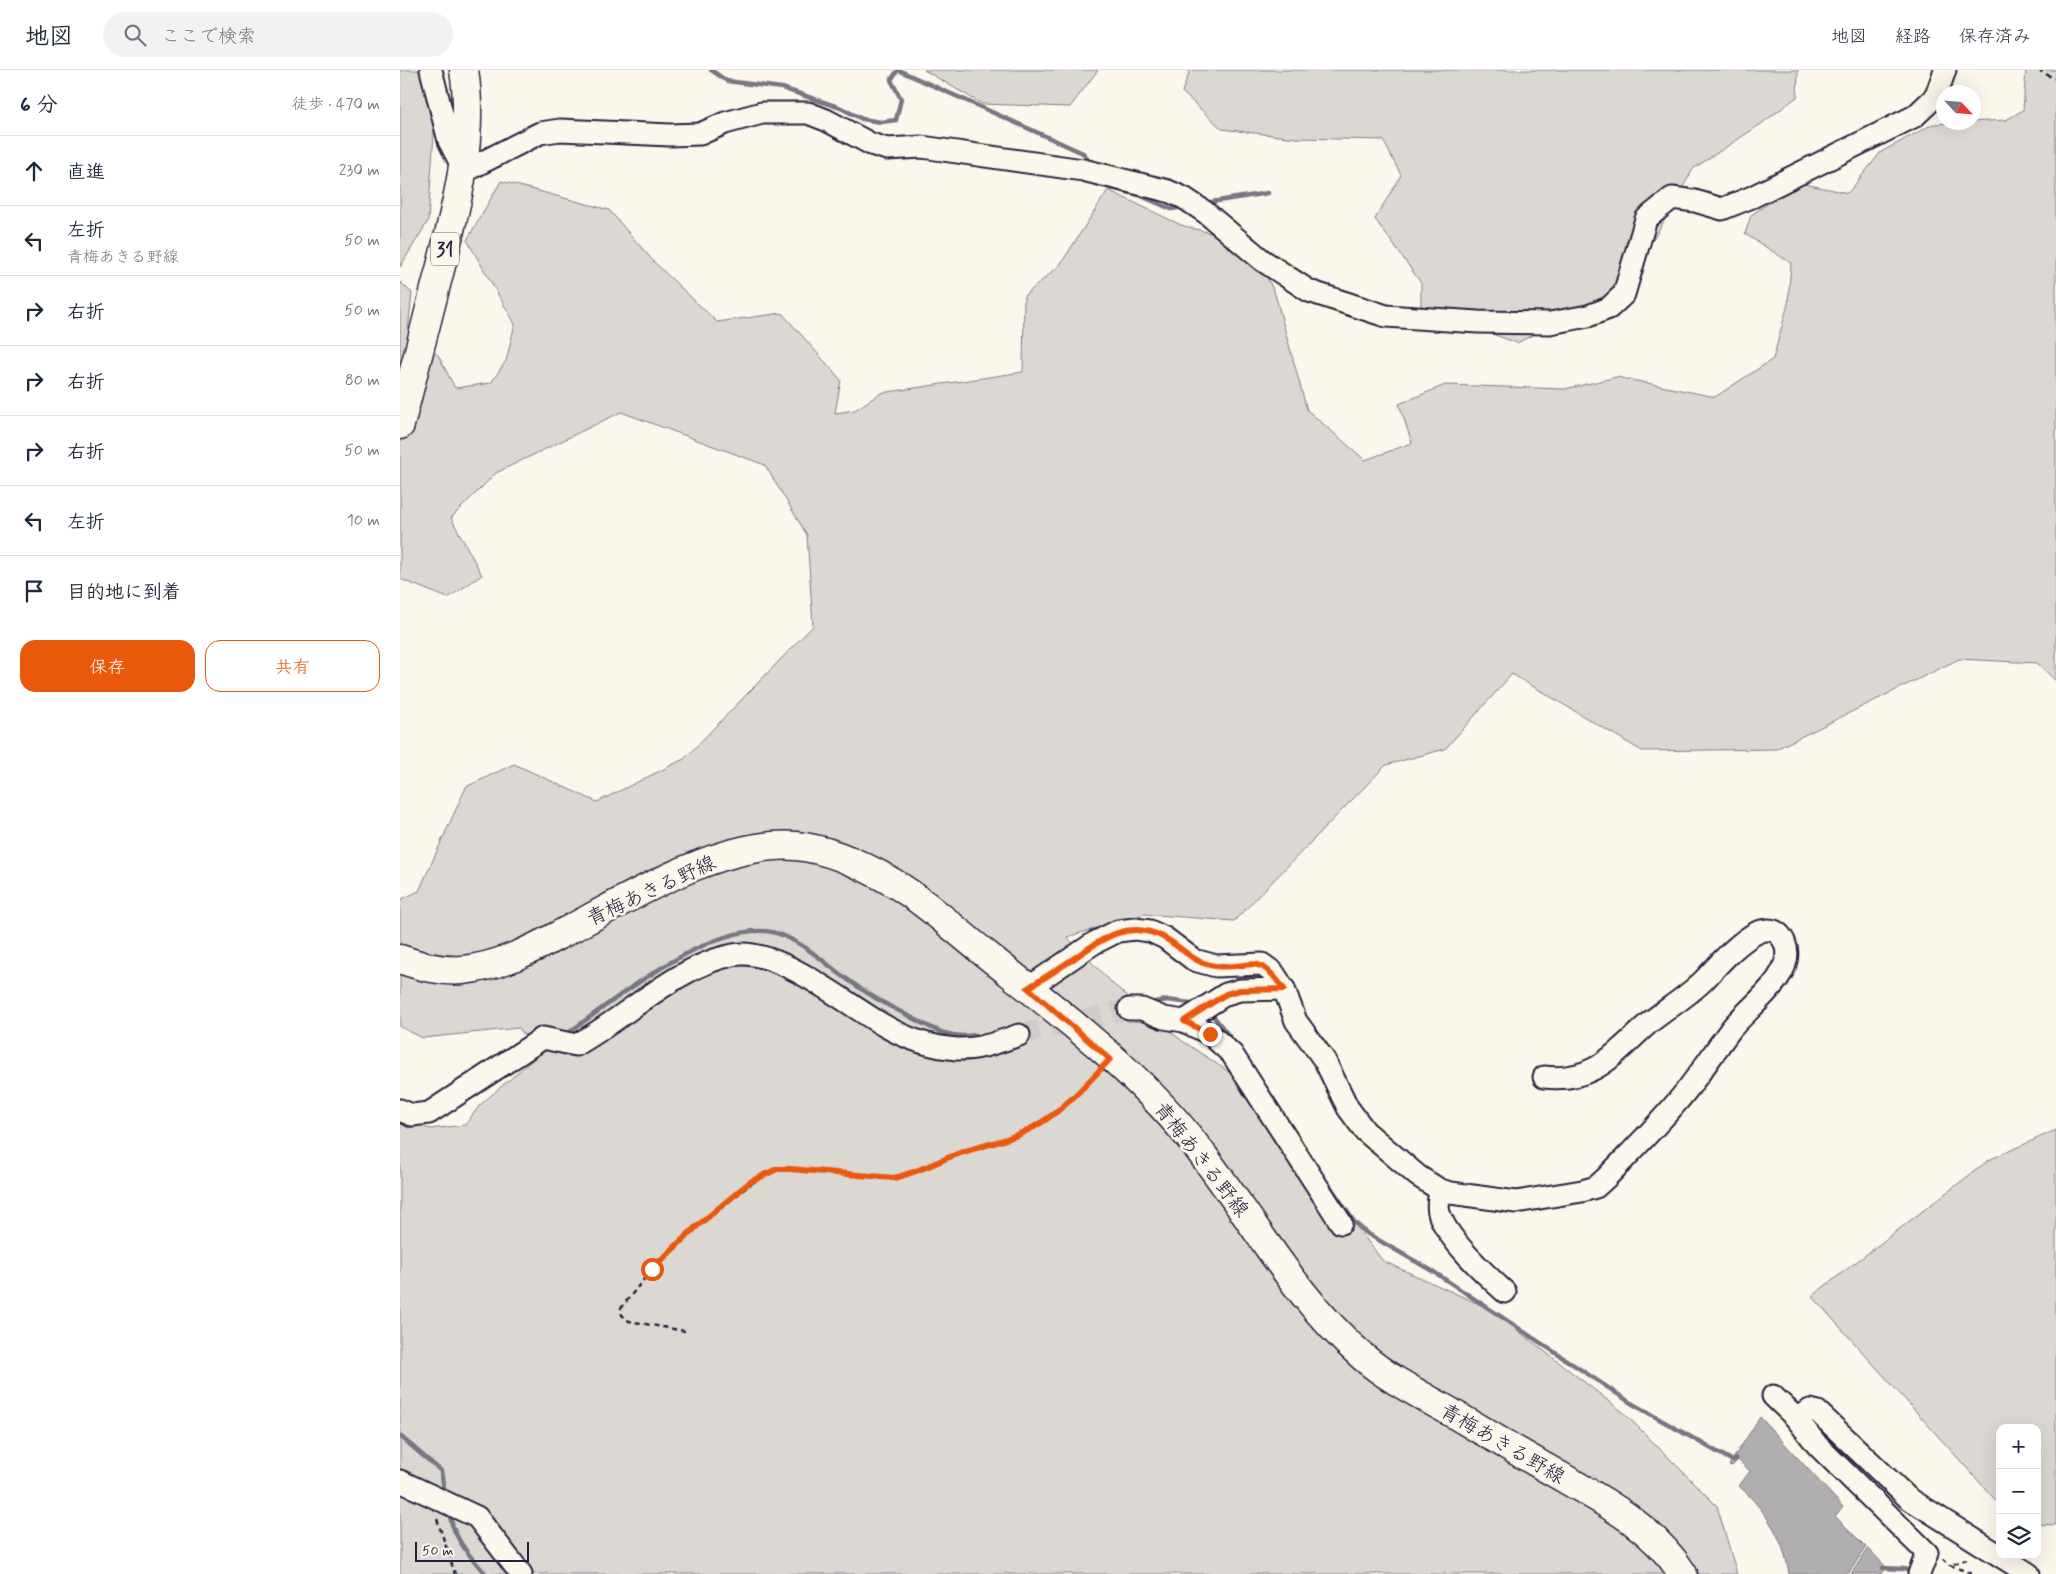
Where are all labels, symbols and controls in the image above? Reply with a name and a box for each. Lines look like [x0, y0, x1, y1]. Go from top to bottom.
search box [103, 12, 453, 57]
icon: search [121, 21, 149, 49]
text: 地図 [25, 22, 73, 53]
text: ここで検索 [161, 24, 256, 49]
text: 地図 [1831, 25, 1867, 49]
text: 経路 [1895, 25, 1931, 49]
text: 保存済み [1959, 25, 2031, 49]
north arrow [1936, 85, 1981, 130]
text: 6 分 [20, 91, 57, 119]
text: 徒歩 · 470 m [292, 94, 380, 115]
icon: ahead [20, 157, 48, 185]
text: 直進 [67, 160, 105, 185]
text: 230 m [339, 160, 380, 181]
text: 左折 [67, 218, 105, 243]
icon: left [20, 227, 48, 255]
text: 50 m [344, 230, 380, 251]
road number: 31 [431, 232, 459, 265]
text: 青梅あきる野線 [67, 247, 179, 268]
icon: right [20, 297, 48, 325]
text: 右折 [67, 300, 105, 325]
text: 50 m [344, 300, 380, 321]
icon: right [20, 367, 48, 395]
text: 右折 [67, 370, 105, 395]
text: 80 m [345, 370, 380, 391]
icon: right [20, 437, 48, 465]
text: 右折 [67, 440, 105, 465]
text: 50 m [344, 440, 380, 461]
icon: left [20, 507, 48, 535]
text: 左折 [67, 510, 105, 535]
text: 10 m [347, 510, 380, 531]
icon: arrive [20, 577, 48, 605]
text: 目的地に到着 [67, 580, 181, 605]
button: 保存 [20, 640, 195, 692]
button: 共有 [205, 640, 380, 692]
street label: 青梅あきる野線 [583, 850, 721, 933]
route end [1199, 1023, 1222, 1046]
street label: 青梅あきる野線 [1147, 1097, 1254, 1223]
route start [641, 1258, 664, 1281]
street label: 青梅あきる野線 [1435, 1398, 1569, 1491]
map controls [1996, 1424, 2041, 1559]
button: + [1996, 1424, 2041, 1469]
button: − [1996, 1469, 2041, 1514]
button: layers [1996, 1514, 2041, 1559]
scale bar [415, 1539, 529, 1562]
text: 50 m [422, 1542, 453, 1560]

